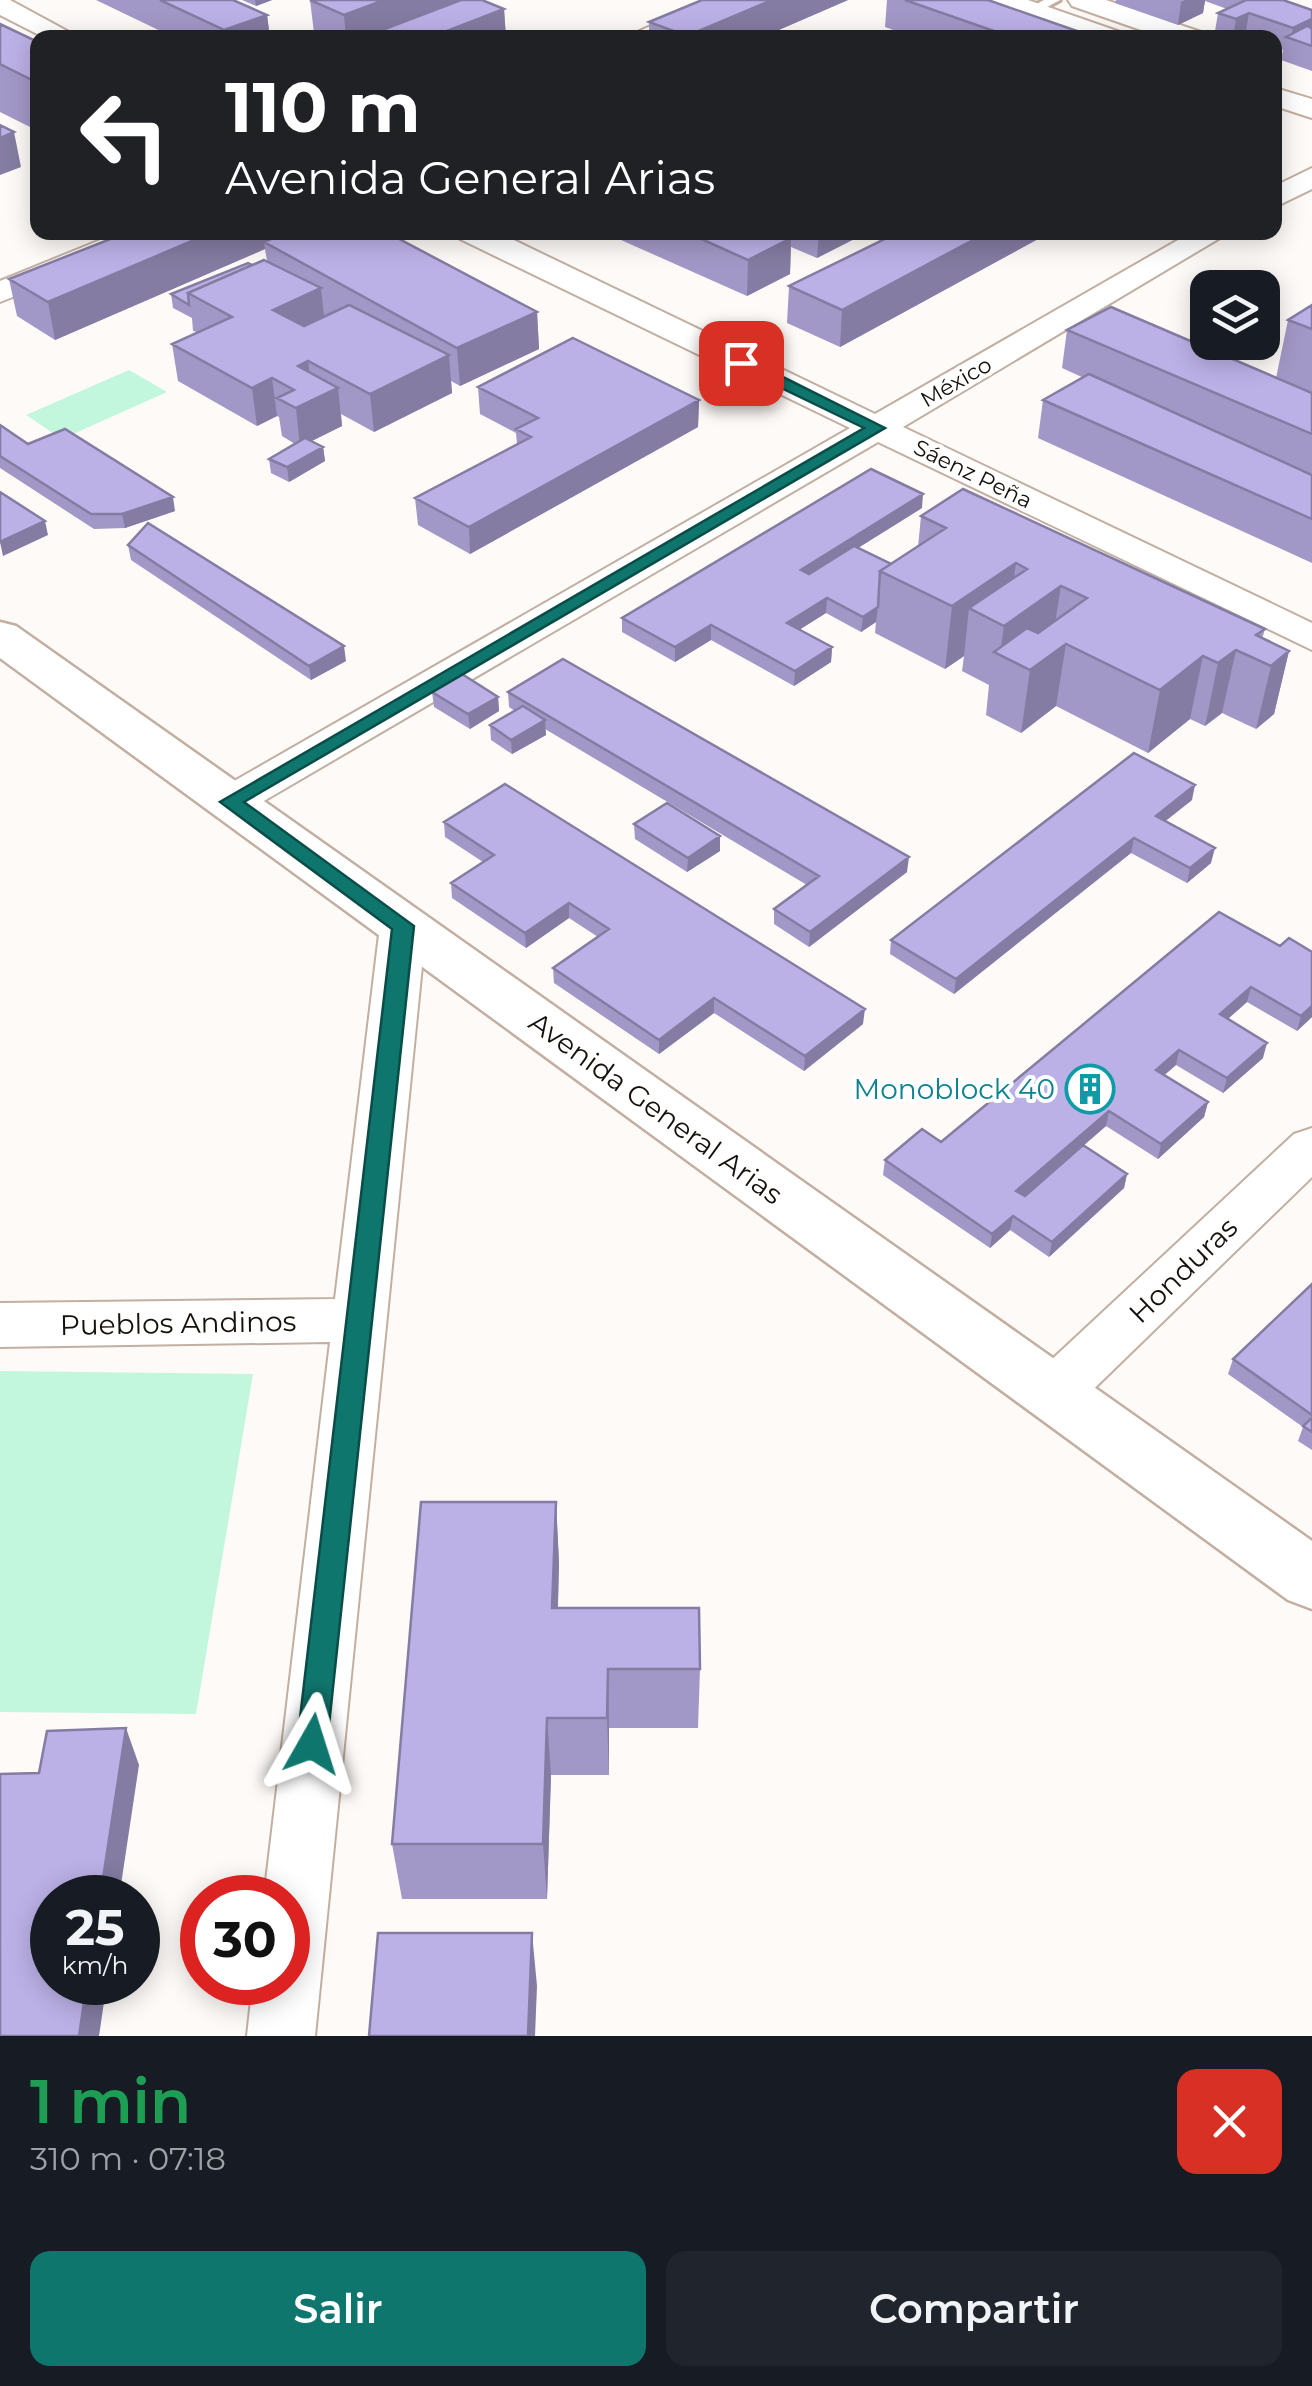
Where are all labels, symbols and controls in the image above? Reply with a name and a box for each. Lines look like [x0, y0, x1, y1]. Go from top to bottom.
text: 110 m [225, 64, 421, 150]
icon: left [60, 70, 190, 200]
text: Avenida General Arias [225, 150, 715, 205]
map controls [1190, 270, 1280, 360]
button: layers [1190, 270, 1280, 360]
pin [699, 321, 784, 406]
icon: arrive [714, 336, 769, 391]
street label: México [916, 351, 996, 413]
street label: Sáenz Peña [909, 434, 1037, 514]
street label: Avenida General Arias [523, 1005, 789, 1211]
building icon: Monoblock 40 [1064, 1063, 1116, 1115]
place label: Monoblock 40 [853, 1072, 1055, 1106]
street label: Honduras [1122, 1210, 1244, 1330]
street label: Pueblos Andinos [59, 1304, 297, 1342]
position arrow [260, 1692, 364, 1796]
speed limit sign: 30 [180, 1875, 310, 2005]
text: 25 [65, 1897, 125, 1958]
text: km/h [62, 1950, 128, 1980]
text: 1 min [30, 2065, 191, 2138]
button: close [1177, 2069, 1282, 2174]
text: 310 m · 07:18 [30, 2139, 226, 2178]
button: Salir [30, 2251, 646, 2366]
button: Compartir [666, 2251, 1282, 2366]

